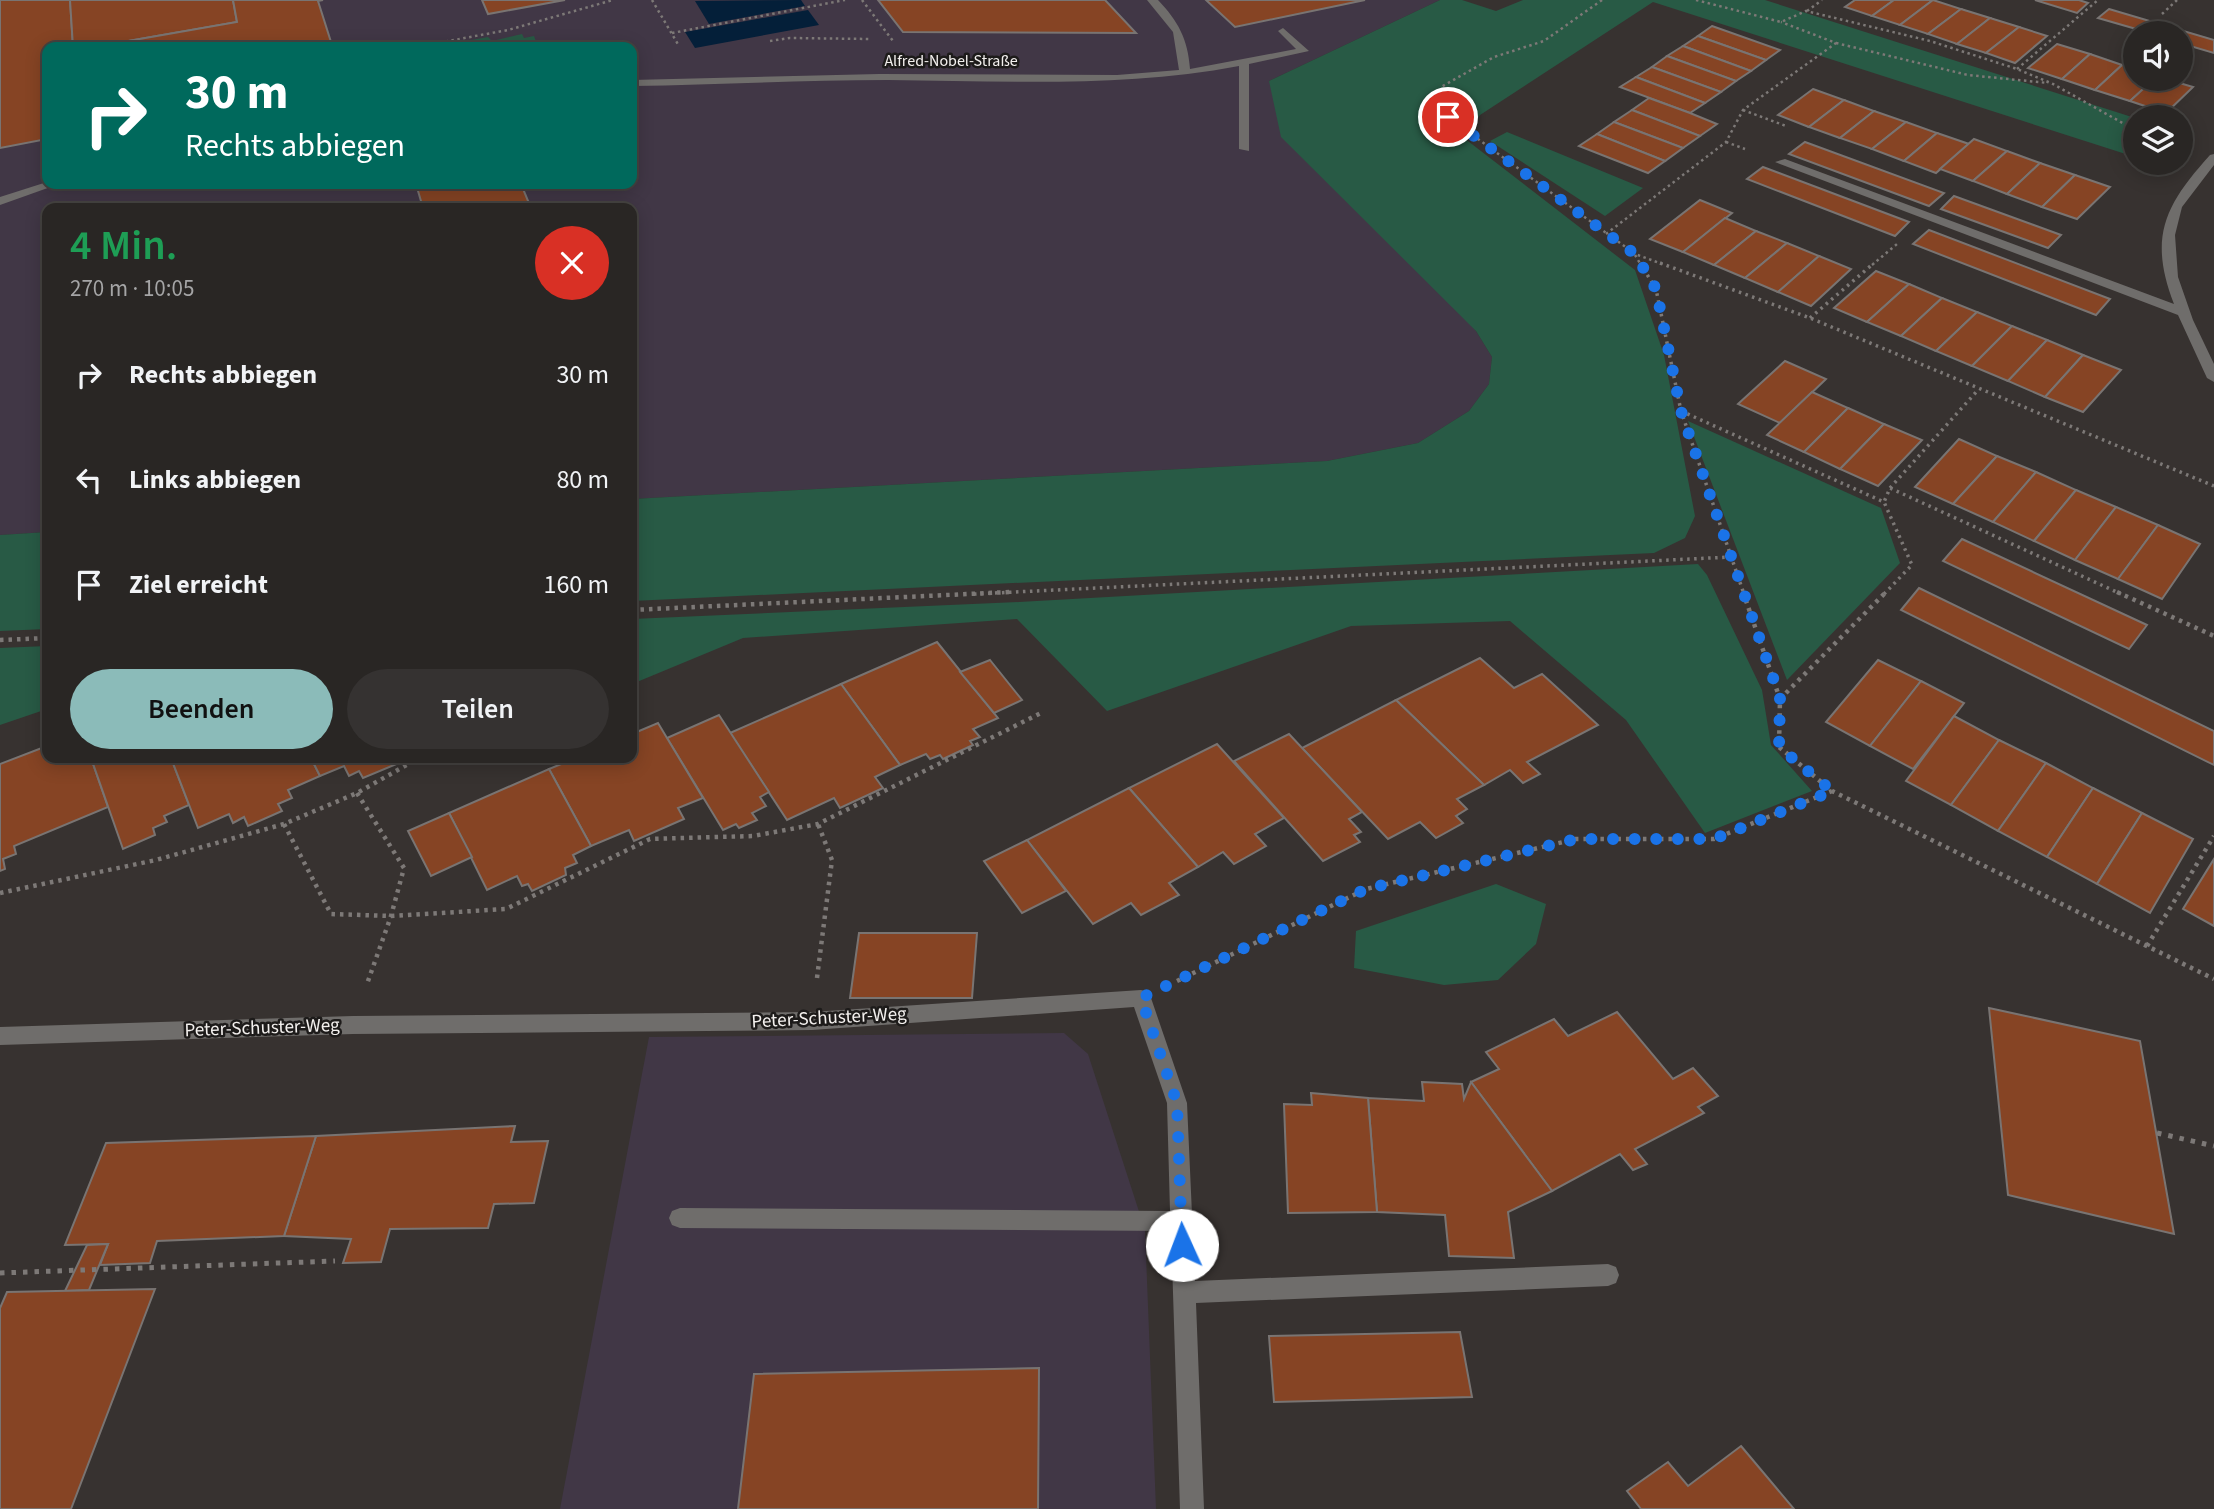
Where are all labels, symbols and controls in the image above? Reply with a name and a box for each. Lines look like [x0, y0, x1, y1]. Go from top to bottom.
map controls [2123, 21, 2193, 175]
button: sound [2123, 21, 2193, 91]
street label: Alfred-Nobel-Straße [884, 50, 1018, 72]
text: 30 m [185, 58, 289, 128]
icon: right [70, 70, 161, 161]
pin [1418, 87, 1478, 147]
icon: arrive [1429, 98, 1467, 136]
button: layers [2123, 105, 2193, 175]
text: Rechts abbiegen [185, 123, 405, 169]
text: 4 Min. [70, 216, 177, 276]
button: close [535, 226, 609, 300]
text: 270 m · 10:05 [70, 272, 194, 305]
icon: right [70, 356, 108, 394]
text: Rechts abbiegen [129, 356, 317, 393]
text: 30 m [556, 356, 609, 393]
icon: left [70, 461, 108, 499]
text: Links abbiegen [129, 461, 301, 498]
text: 80 m [556, 461, 609, 498]
icon: arrive [70, 566, 108, 604]
text: Ziel erreicht [129, 566, 268, 603]
text: 160 m [543, 566, 609, 603]
button: Beenden [70, 669, 333, 749]
button: Teilen [347, 669, 609, 749]
street label: Peter-Schuster-Weg [751, 1000, 908, 1036]
street label: Peter-Schuster-Weg [184, 1012, 340, 1044]
position arrow [1145, 1208, 1219, 1282]

